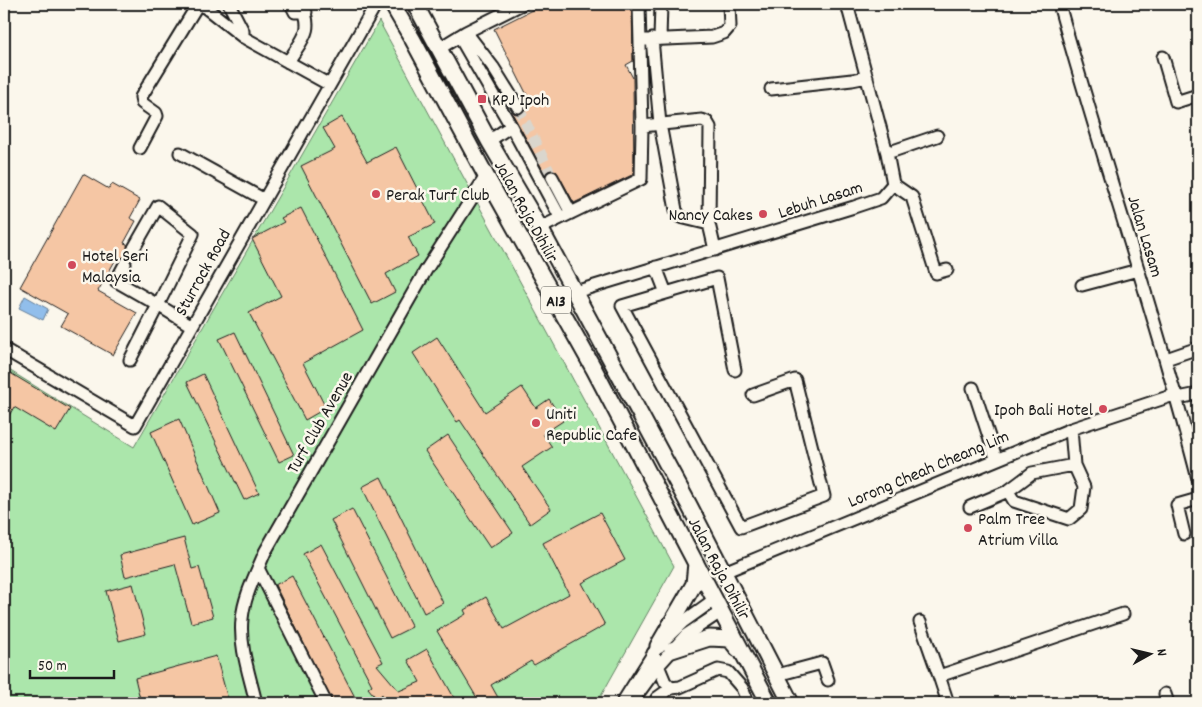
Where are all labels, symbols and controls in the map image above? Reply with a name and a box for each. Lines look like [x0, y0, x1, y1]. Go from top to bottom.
place label: KPJ Ipoh [492, 89, 549, 114]
marker: KPJ Ipoh [476, 93, 488, 105]
street label: Jalan Raja Dihilir [486, 157, 563, 268]
street label: Lebuh Lasam [775, 176, 866, 227]
place label: Perak Turf Club [386, 184, 490, 209]
marker: Perak Turf Club [370, 188, 382, 200]
street label: Jalan Lasam [1119, 193, 1168, 281]
place label: Nancy Cakes [668, 204, 753, 229]
marker: Nancy Cakes [757, 208, 769, 220]
street label: Sturrock Road [170, 225, 238, 321]
place label: Hotel Seri Malaysia [82, 245, 148, 291]
marker: Hotel Seri Malaysia [66, 259, 78, 271]
road number: A13 [541, 286, 571, 314]
street label: Turf Club Avenue [282, 367, 361, 479]
place label: Ipoh Bali Hotel [994, 399, 1094, 424]
place label: Uniti Republic Cafe [546, 403, 637, 449]
marker: Ipoh Bali Hotel [1097, 403, 1109, 415]
marker: Uniti Republic Cafe [530, 417, 542, 429]
street label: Lorong Cheah Cheang Lim [844, 425, 1014, 516]
place label: Palm Tree Atrium Villa [978, 508, 1058, 554]
street label: Jalan Raja Dihilir [680, 513, 756, 625]
marker: Palm Tree Atrium Villa [962, 522, 974, 534]
north arrow [1124, 630, 1174, 680]
scale bar [30, 647, 114, 679]
text: N [1151, 648, 1171, 657]
text: 50 m [38, 656, 67, 678]

